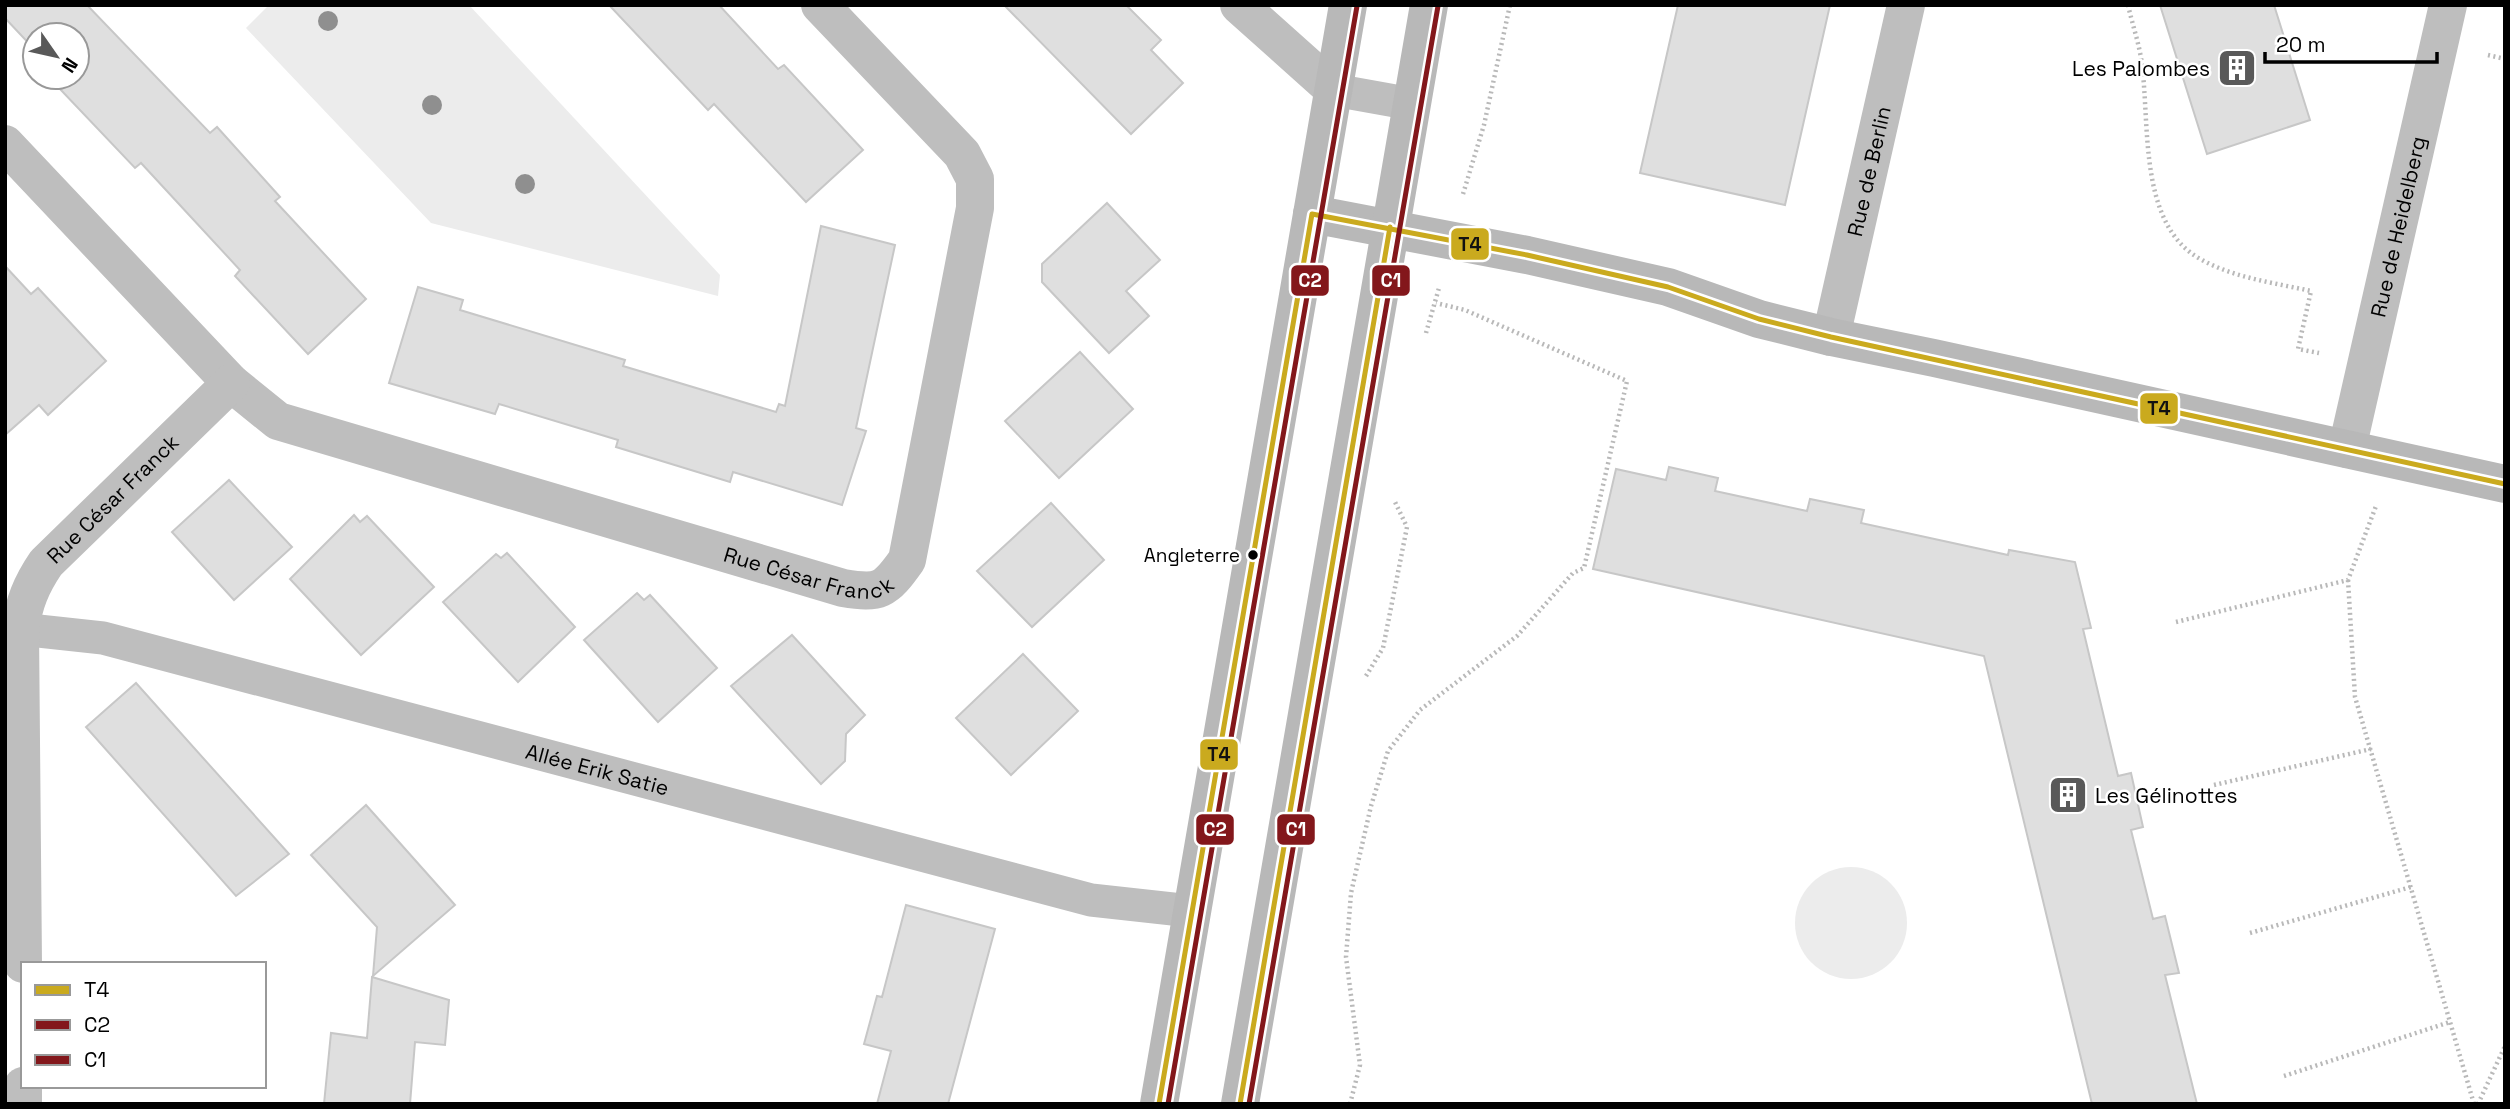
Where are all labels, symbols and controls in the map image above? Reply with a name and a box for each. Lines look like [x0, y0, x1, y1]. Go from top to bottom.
north arrow [21, 21, 91, 91]
scale bar [2265, 21, 2436, 65]
text: 20 m [2276, 31, 2326, 58]
building icon: Les Palombes [2216, 47, 2258, 89]
text: N [56, 53, 84, 77]
place label: Les Palombes [2072, 55, 2210, 82]
street label: Rue de Berlin [1841, 103, 1896, 239]
street label: Rue de Heidelberg [2364, 134, 2431, 320]
line badge: T4 [1450, 227, 1490, 261]
text: T4 [1458, 232, 1482, 257]
line badge: C2 [1290, 264, 1330, 297]
line badge: C1 [1371, 264, 1411, 297]
text: C2 [1298, 268, 1322, 293]
text: C1 [1381, 268, 1401, 293]
line badge: T4 [2139, 392, 2179, 425]
text: T4 [2147, 396, 2171, 421]
street label: Rue César Franck [40, 428, 184, 569]
street label: Rue César Franck [721, 540, 899, 604]
place label: Angleterre [1144, 543, 1240, 568]
marker: Angleterre [1246, 548, 1260, 562]
street label: Allée Erik Satie [523, 737, 672, 801]
line badge: T4 [1199, 738, 1239, 771]
text: T4 [1207, 742, 1231, 767]
building icon: Les Gélinottes [2047, 774, 2089, 816]
place label: Les Gélinottes [2095, 782, 2238, 809]
line badge: C2 [1195, 813, 1235, 846]
line badge: C1 [1276, 813, 1316, 846]
text: C2 [1203, 817, 1227, 842]
text: C1 [1286, 817, 1306, 842]
legend [21, 962, 266, 1088]
text: T4 [84, 976, 109, 1003]
text: C2 [84, 1011, 110, 1038]
text: C1 [84, 1046, 106, 1073]

